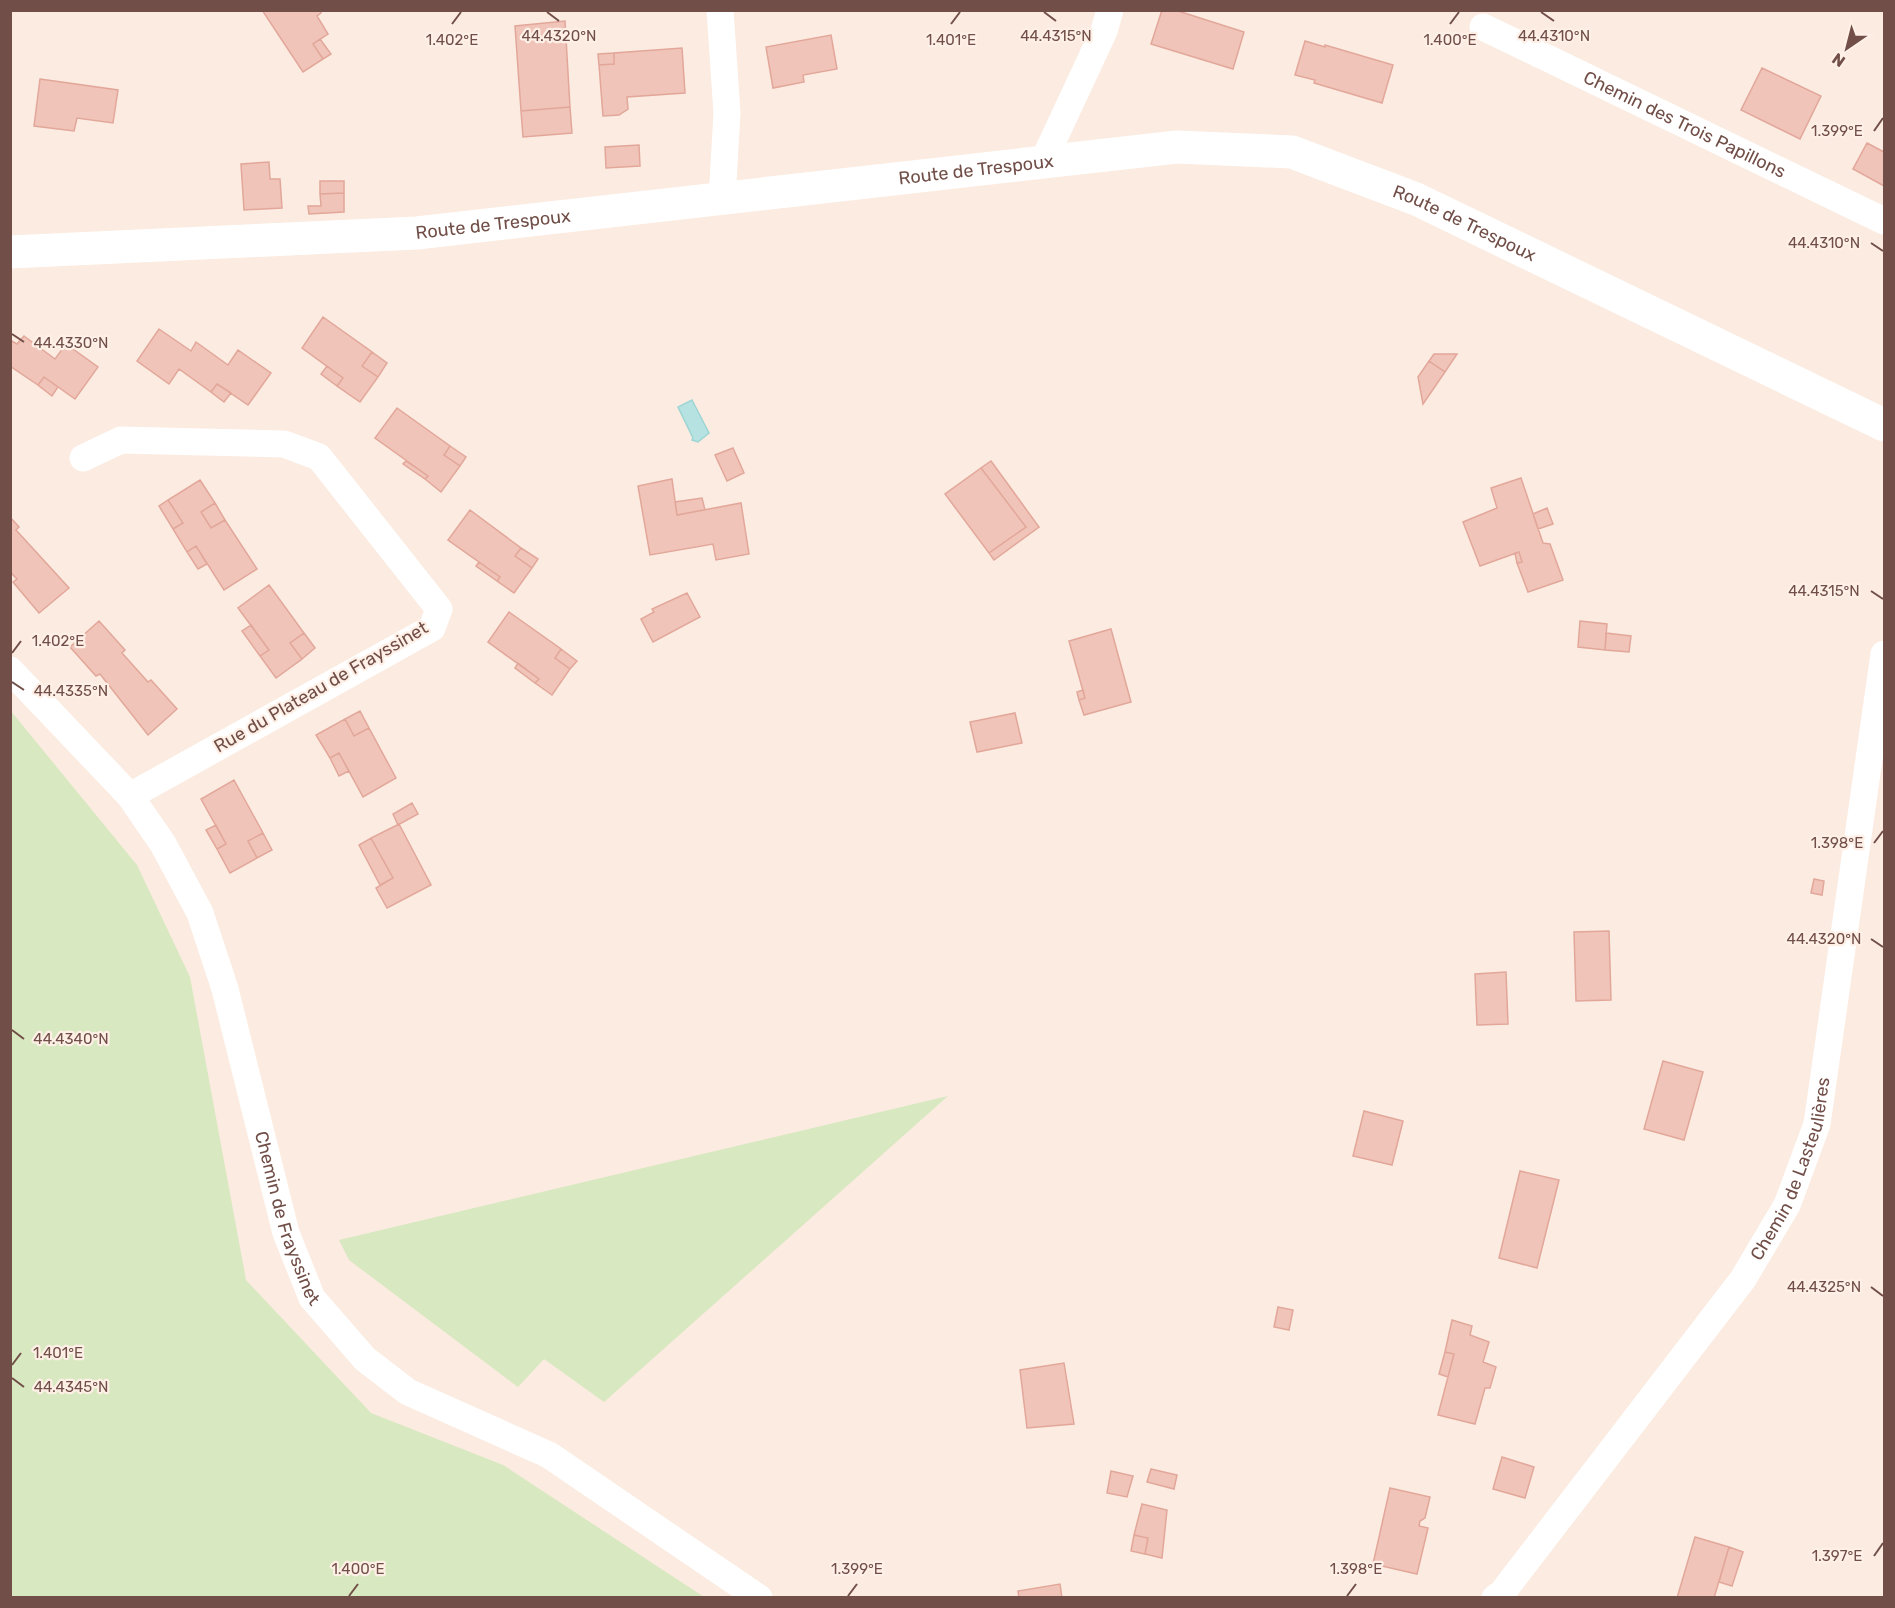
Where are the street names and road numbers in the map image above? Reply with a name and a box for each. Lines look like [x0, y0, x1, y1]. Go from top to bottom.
street label: Chemin des Trois Papillons [1580, 66, 1790, 183]
street label: Route de Trespoux [897, 150, 1055, 189]
street label: Route de Trespoux [1390, 180, 1540, 266]
street label: Route de Trespoux [414, 205, 572, 244]
street label: Rue du Plateau de Frayssinet [210, 617, 432, 757]
street label: Chemin de Lasteulières [1746, 1076, 1835, 1264]
street label: Chemin de Frayssinet [250, 1129, 325, 1310]

